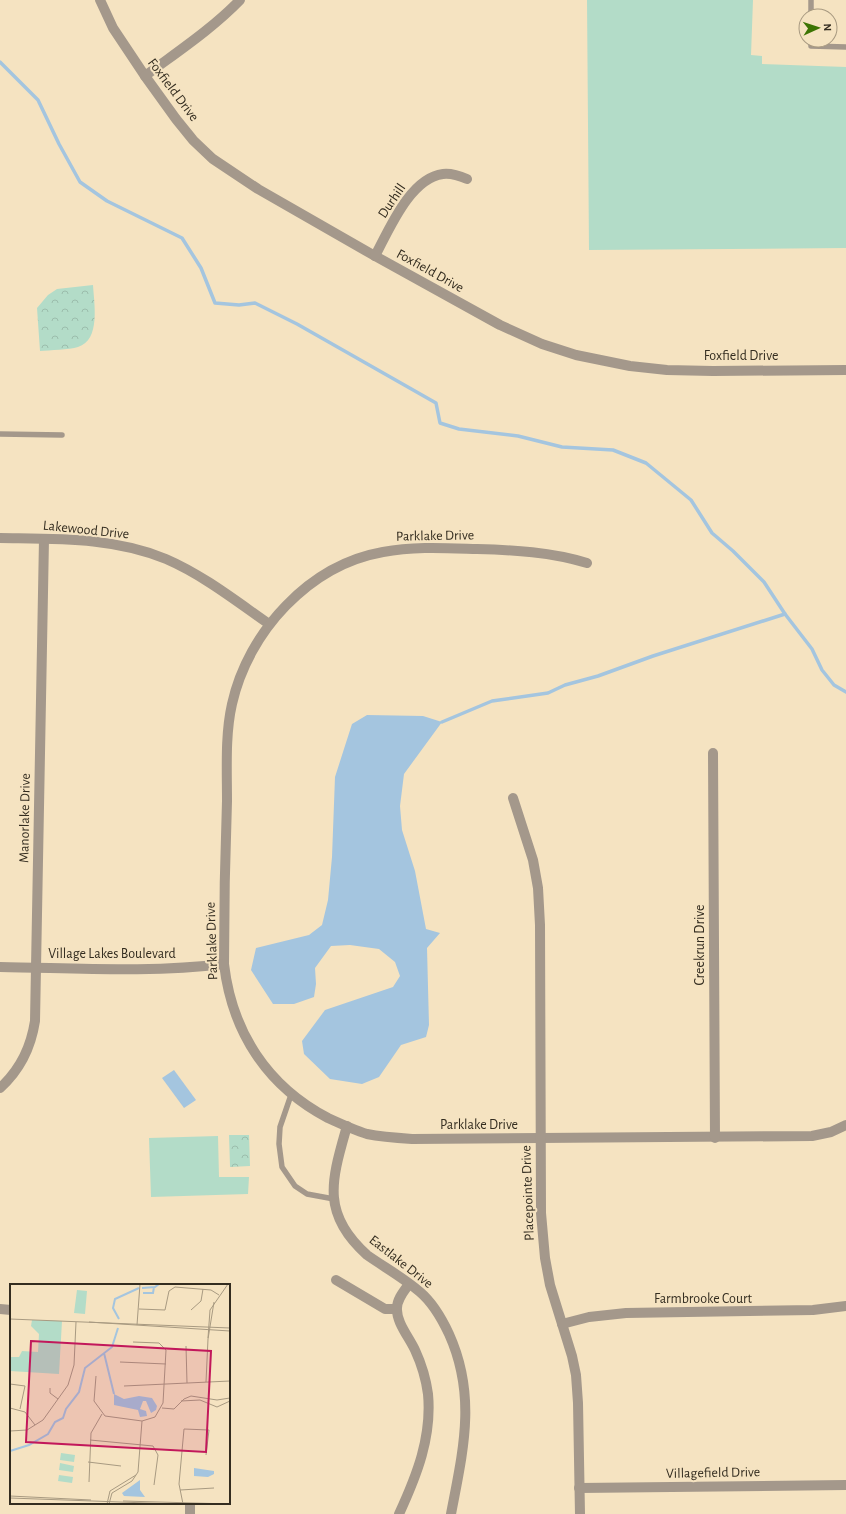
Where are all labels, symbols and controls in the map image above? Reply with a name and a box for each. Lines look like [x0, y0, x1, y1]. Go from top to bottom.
north arrow [798, 8, 838, 48]
text: N [822, 23, 833, 32]
street label: Foxfield Drive [145, 56, 201, 124]
street label: Durhill [376, 181, 408, 221]
street label: Foxfield Drive [394, 247, 466, 295]
street label: Foxfield Drive [704, 349, 778, 363]
street label: Lakewood Drive [42, 519, 130, 541]
street label: Parklake Drive [396, 528, 474, 544]
street label: Manorlake Drive [17, 773, 33, 863]
street label: Parklake Drive [204, 902, 220, 980]
street label: Creekrun Drive [693, 905, 707, 985]
street label: Village Lakes Boulevard [48, 947, 176, 961]
street label: Parklake Drive [440, 1118, 518, 1132]
street label: Placepointe Drive [519, 1145, 537, 1241]
street label: Eastlake Drive [367, 1233, 435, 1291]
inset map [10, 1284, 230, 1504]
street label: Farmbrooke Court [654, 1292, 752, 1306]
street label: Villagefield Drive [666, 1465, 760, 1481]

